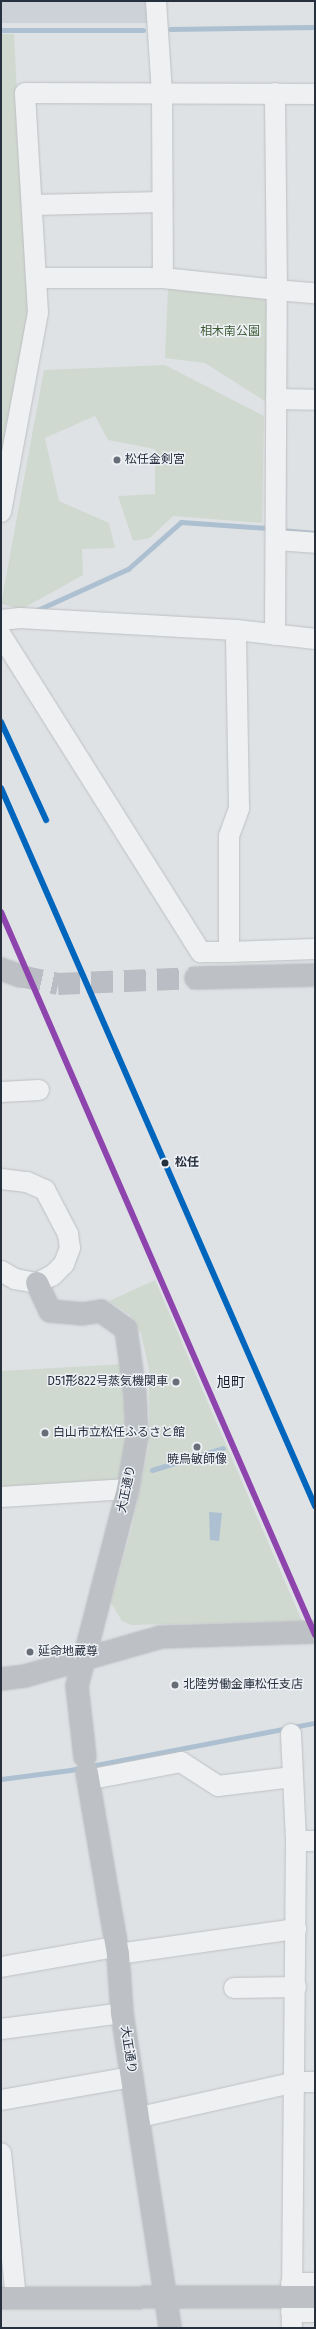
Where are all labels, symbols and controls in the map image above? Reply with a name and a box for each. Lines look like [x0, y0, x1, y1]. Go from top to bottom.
park label: 相木南公園 [200, 325, 260, 339]
place label: 松任金剣宮 [125, 453, 185, 467]
marker: 松任金剣宮 [112, 455, 122, 465]
marker: 松任 [158, 1156, 172, 1170]
place label: 松任 [175, 1156, 199, 1170]
place label: D51形822号蒸気機関車 [47, 1375, 168, 1389]
district label: 旭町 [217, 1375, 245, 1391]
marker: D51形822号蒸気機関車 [171, 1377, 181, 1387]
place label: 白山市立松任ふるさと館 [53, 1426, 185, 1440]
marker: 白山市立松任ふるさと館 [40, 1428, 50, 1438]
marker: 暁烏敏師像 [192, 1442, 202, 1452]
place label: 暁烏敏師像 [167, 1453, 227, 1467]
street label: 大正通り [115, 1464, 139, 1514]
place label: 延命地蔵尊 [38, 1645, 98, 1659]
marker: 延命地蔵尊 [25, 1647, 35, 1657]
place label: 北陸労働金庫松任支店 [183, 1678, 303, 1692]
marker: 北陸労働金庫松任支店 [170, 1680, 180, 1690]
street label: 大正通り [117, 2025, 139, 2075]

